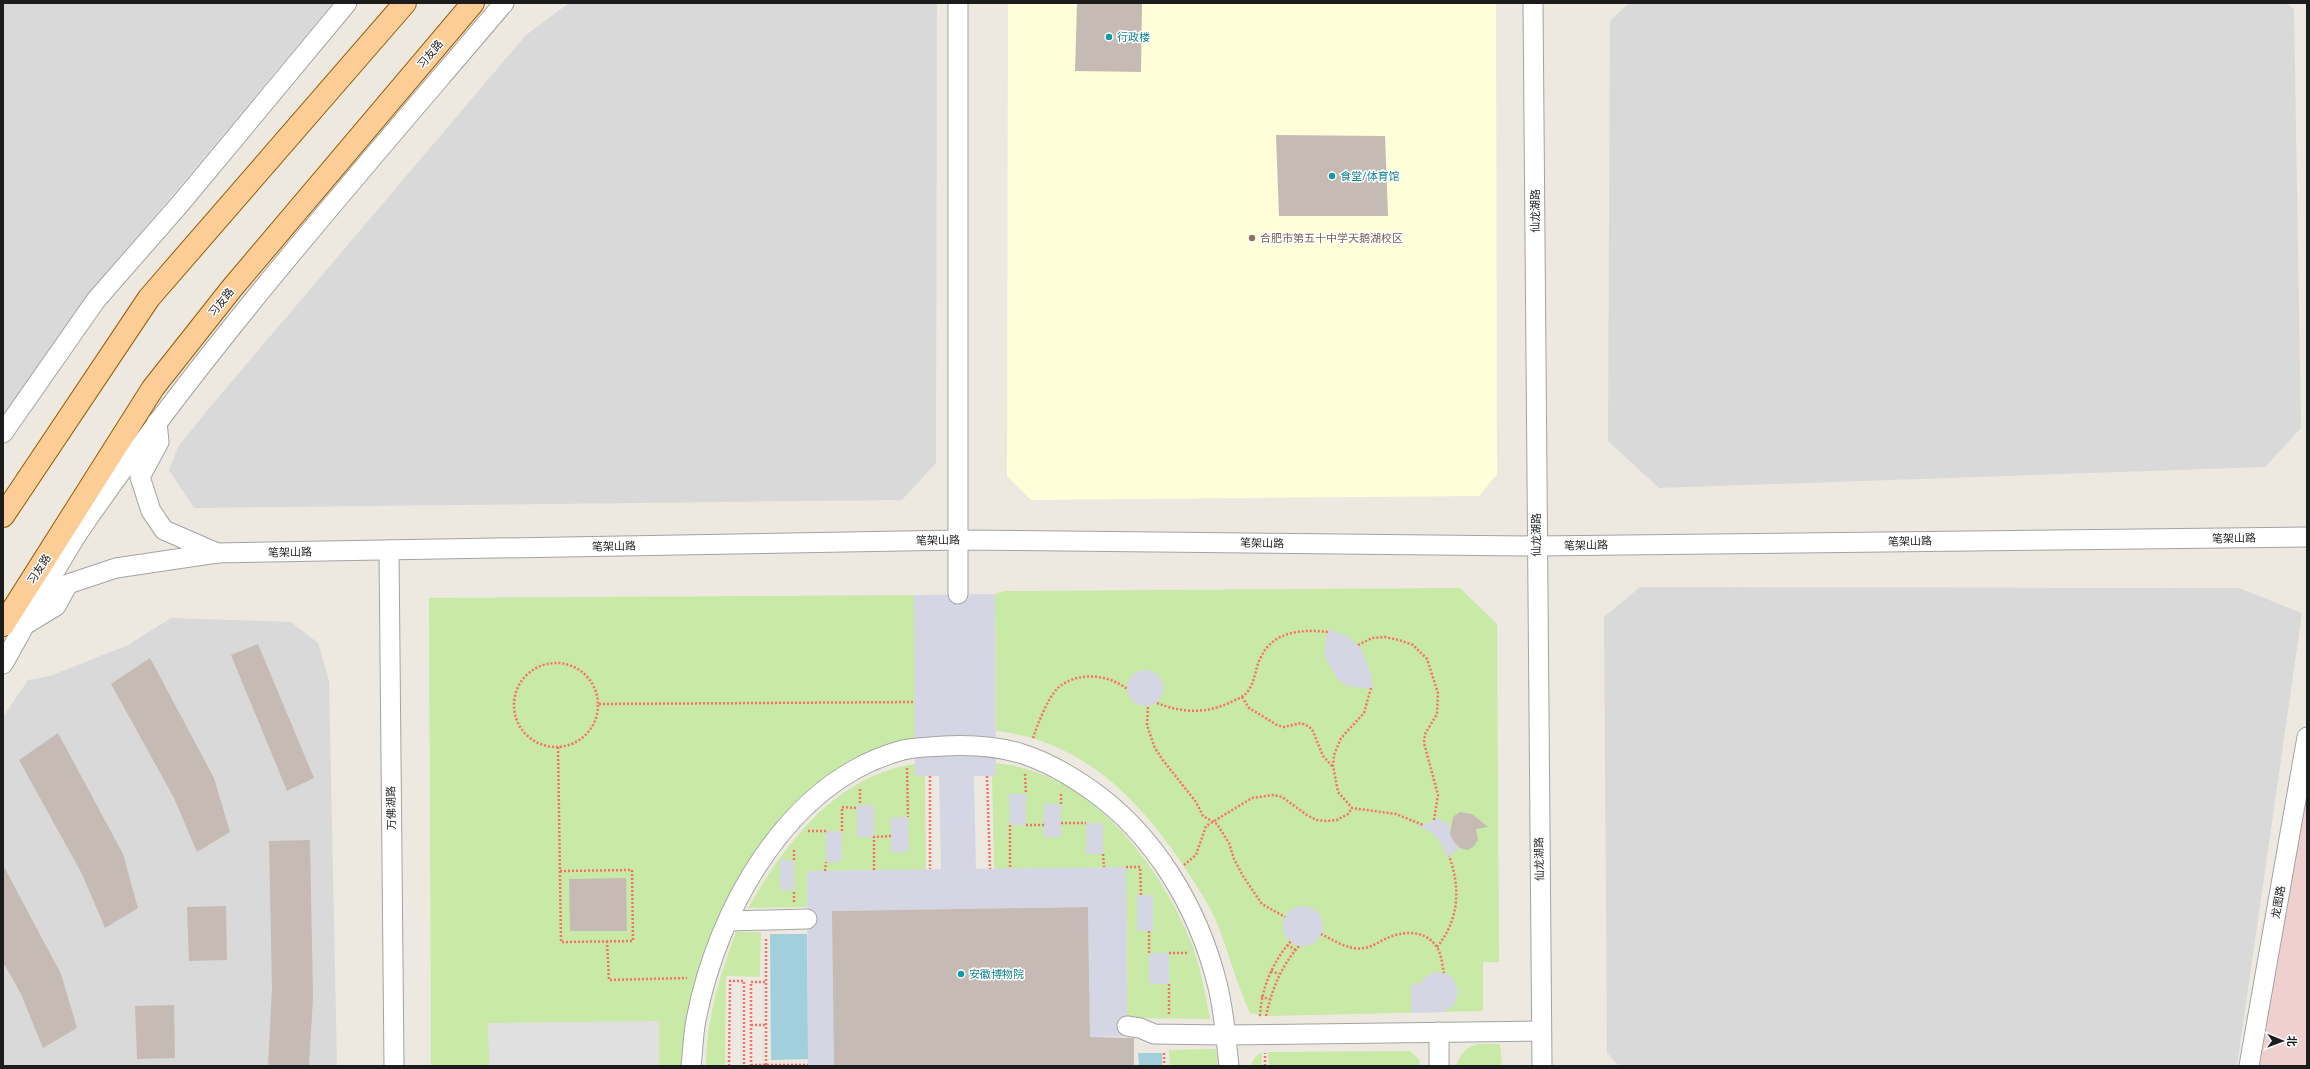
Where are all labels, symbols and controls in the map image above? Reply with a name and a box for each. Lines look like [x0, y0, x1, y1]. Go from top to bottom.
place label: 行政楼 [1117, 29, 1150, 45]
marker: 行政楼 [1104, 32, 1114, 42]
street label: 习友路 [413, 36, 447, 72]
place label: 食堂/体育馆 [1340, 168, 1400, 184]
marker: 食堂/体育馆 [1327, 171, 1337, 181]
street label: 仙龙湖路 [1527, 189, 1543, 233]
place label: 合肥市第五十中学天鹅湖校区 [1260, 230, 1403, 246]
marker: 合肥市第五十中学天鹅湖校区 [1247, 233, 1257, 243]
street label: 习友路 [204, 284, 238, 320]
street label: 仙龙湖路 [1528, 513, 1544, 557]
street label: 笔架山路 [2212, 530, 2256, 546]
street label: 笔架山路 [916, 532, 960, 548]
street label: 笔架山路 [1888, 533, 1932, 549]
street label: 笔架山路 [1240, 535, 1284, 551]
street label: 笔架山路 [1564, 537, 1608, 553]
street label: 笔架山路 [592, 538, 636, 554]
street label: 笔架山路 [268, 544, 312, 560]
street label: 习友路 [23, 551, 55, 587]
street label: 万佛湖路 [383, 786, 399, 830]
street label: 仙龙湖路 [1531, 837, 1547, 881]
street label: 龙图路 [2267, 884, 2289, 920]
place label: 安徽博物院 [969, 966, 1024, 982]
marker: 安徽博物院 [956, 969, 966, 979]
north arrow [2262, 1021, 2302, 1061]
text: 北 [2284, 1036, 2300, 1047]

